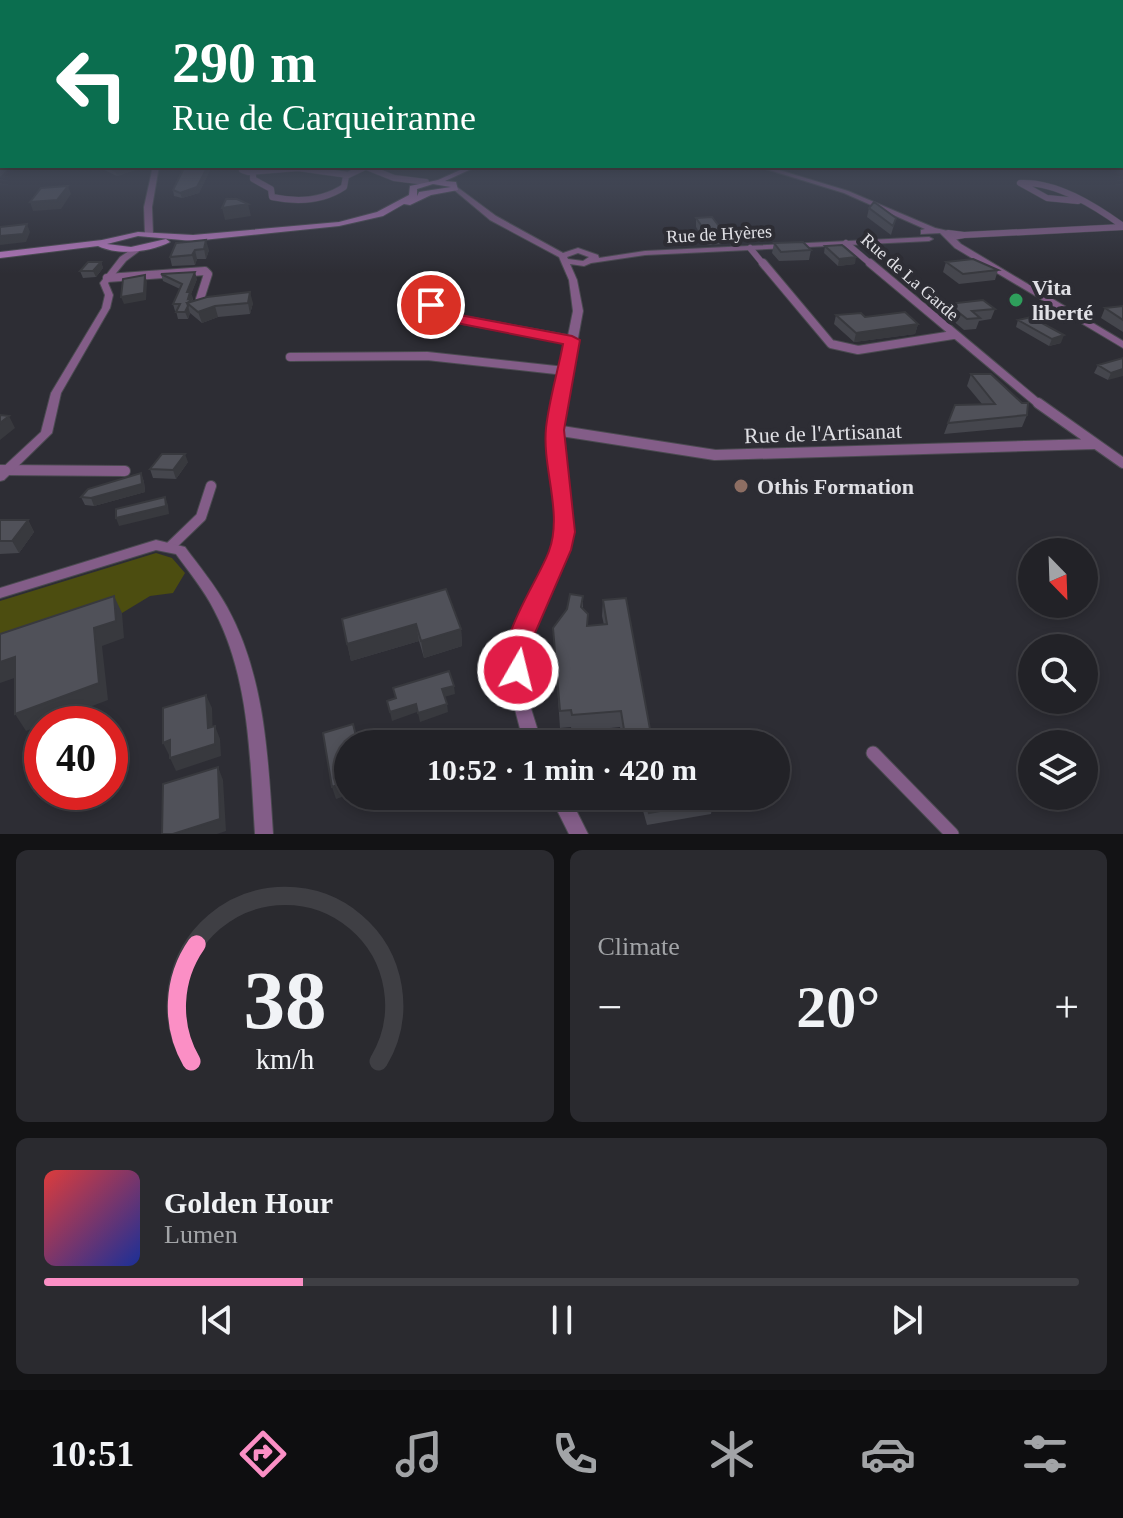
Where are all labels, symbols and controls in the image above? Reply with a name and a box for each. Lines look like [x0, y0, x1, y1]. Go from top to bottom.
icon: left [40, 32, 144, 136]
text: 290 m [172, 32, 317, 94]
text: Rue de Carqueiranne [172, 98, 476, 138]
street label: Rue de Hyères [666, 221, 772, 247]
street label: Rue de La Garde [857, 229, 963, 325]
pin [397, 271, 465, 339]
place label: Vita liberté [1032, 275, 1093, 325]
icon: arrive [409, 283, 453, 327]
marker: Vita liberté [1007, 291, 1025, 309]
street label: Rue de l'Artisanat [744, 418, 902, 448]
place label: Othis Formation [757, 474, 914, 499]
marker: Othis Formation [732, 477, 750, 495]
north arrow [1018, 538, 1098, 618]
map controls [1018, 538, 1098, 810]
position arrow [476, 628, 560, 712]
button: search [1018, 634, 1098, 714]
speed limit sign: 40 [24, 706, 128, 810]
button: layers [1018, 730, 1098, 810]
text: 10:52 · 1 min · 420 m [427, 753, 697, 786]
text: Climate [598, 932, 680, 961]
text: 38 [243, 954, 326, 1046]
text: 20° [796, 974, 880, 1040]
text: − [598, 983, 622, 1032]
text: + [1054, 983, 1079, 1032]
text: km/h [255, 1044, 314, 1075]
text: Golden Hour [164, 1186, 333, 1219]
text: Lumen [164, 1220, 238, 1249]
icon: previous [195, 1298, 239, 1342]
icon: pause [540, 1298, 584, 1342]
icon: next [885, 1298, 929, 1342]
icon: directions [235, 1426, 291, 1482]
icon: music [391, 1426, 447, 1482]
icon: phone [547, 1426, 603, 1482]
icon: climate [704, 1426, 760, 1482]
icon: car [860, 1426, 916, 1482]
icon: filters [1017, 1426, 1073, 1482]
text: 10:51 [50, 1434, 134, 1474]

